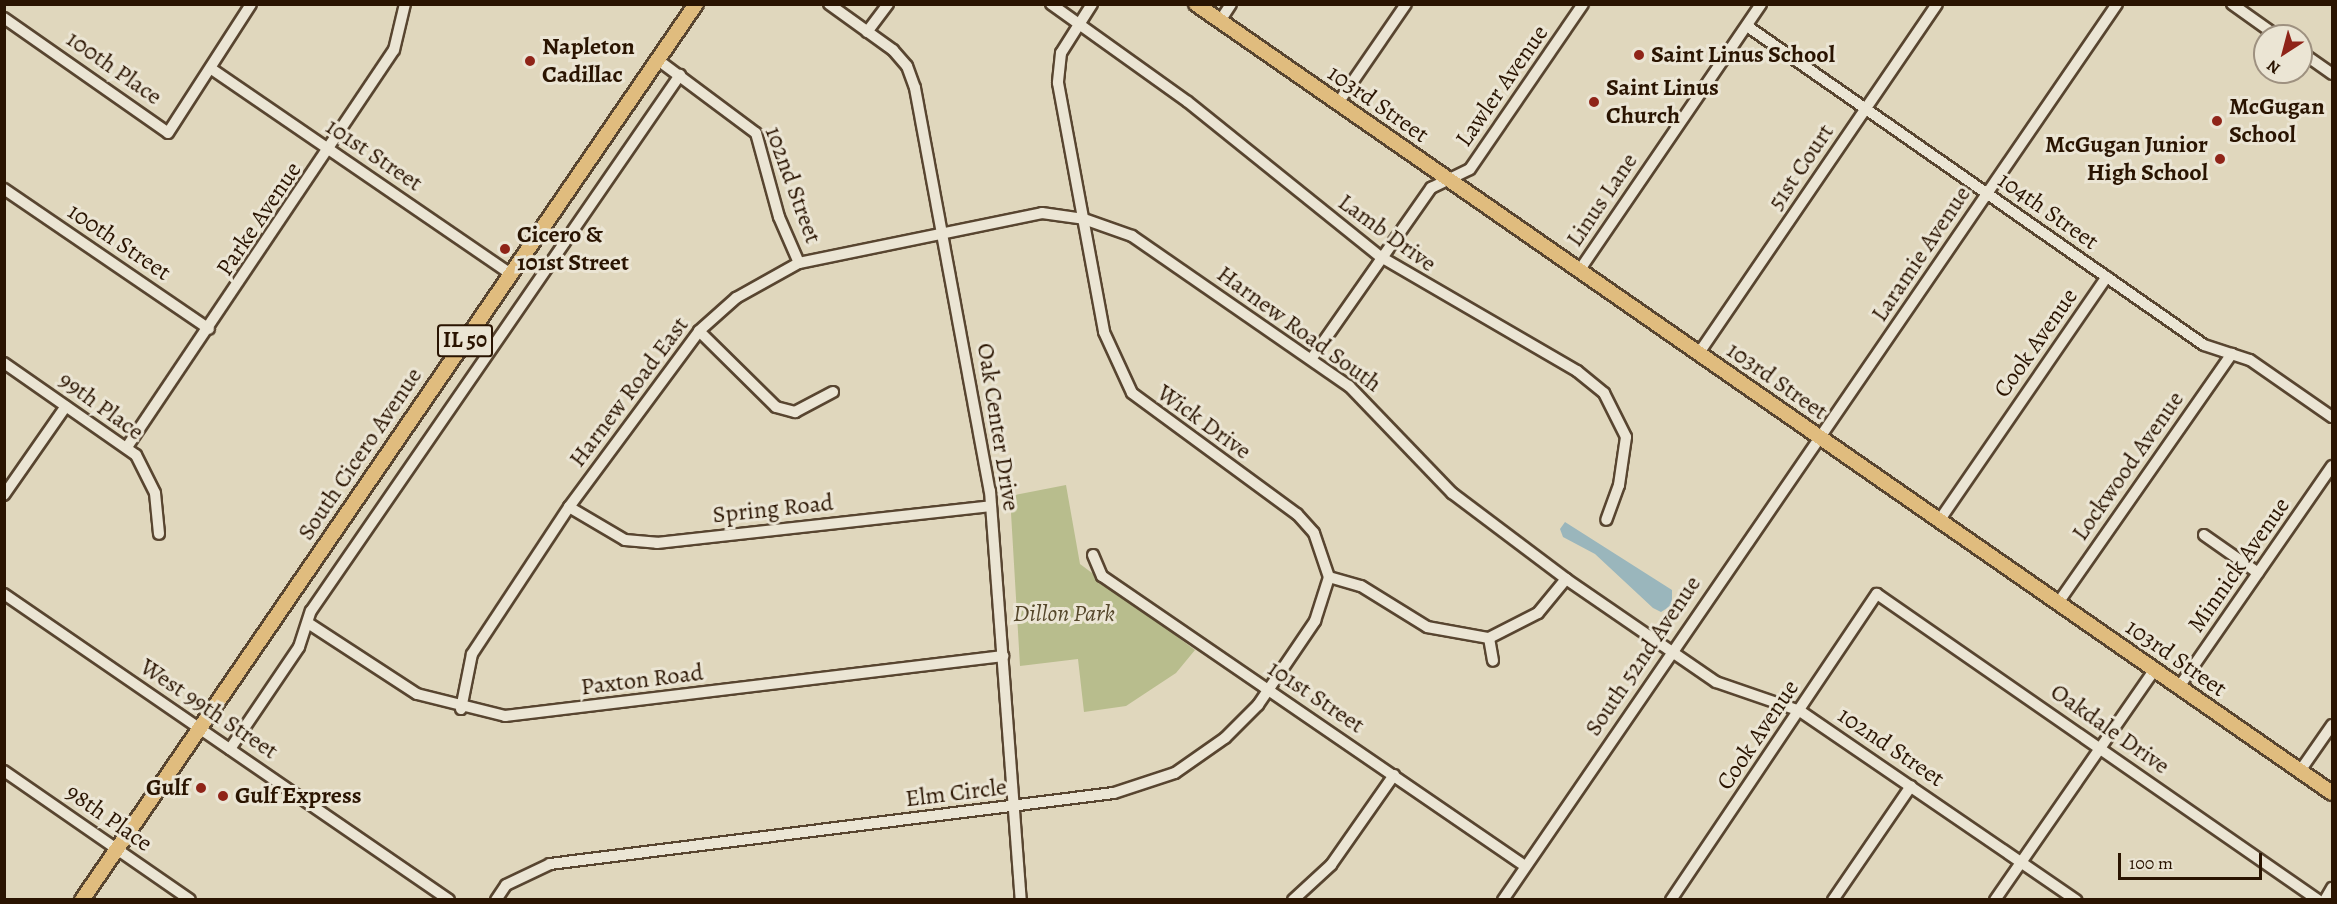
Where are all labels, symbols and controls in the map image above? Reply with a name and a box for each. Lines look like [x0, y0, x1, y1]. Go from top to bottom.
street label: Lawler Avenue [1450, 20, 1554, 152]
north arrow [2253, 24, 2313, 84]
street label: 100th Place [61, 25, 167, 111]
place label: Napleton Cadillac [542, 33, 635, 89]
place label: Saint Linus School [1651, 41, 1835, 69]
marker: Saint Linus School [1632, 48, 1646, 62]
marker: Napleton Cadillac [523, 54, 537, 68]
text: N [2262, 55, 2285, 79]
street label: 103rd Street [1322, 59, 1434, 149]
place label: Saint Linus Church [1606, 74, 1719, 130]
place label: McGugan School [2229, 93, 2325, 149]
marker: Saint Linus Church [1587, 95, 1601, 109]
street label: 101st Street [320, 112, 428, 198]
marker: McGugan School [2210, 114, 2224, 128]
street label: 51st Court [1762, 119, 1840, 215]
street label: 102nd Street [759, 123, 827, 247]
place label: McGugan Junior High School [2045, 131, 2208, 187]
street label: Linus Lane [1560, 148, 1644, 252]
marker: McGugan Junior High School [2213, 152, 2227, 166]
street label: Parke Avenue [210, 156, 308, 282]
street label: 104th Street [1992, 166, 2104, 256]
street label: Laramie Avenue [1865, 181, 1977, 327]
street label: Lamb Drive [1332, 188, 1442, 278]
street label: 100th Street [62, 197, 176, 287]
place label: Cicero & 101st Street [517, 221, 629, 277]
marker: Cicero & 101st Street [498, 242, 512, 256]
street label: Harnew Road South [1211, 260, 1387, 398]
street label: Cook Avenue [1988, 283, 2084, 403]
street label: Harnew Road East [563, 311, 695, 473]
road number: IL 50 [436, 322, 494, 360]
street label: 103rd Street [1721, 336, 1833, 426]
street label: Oak Center Drive [971, 341, 1025, 513]
street label: South Cicero Avenue [292, 362, 428, 546]
street label: 99th Place [53, 366, 149, 446]
street label: Wick Drive [1151, 378, 1257, 466]
street label: Lockwood Avenue [2066, 386, 2190, 546]
street label: Spring Road [711, 488, 835, 530]
street label: Minnick Avenue [2182, 492, 2296, 638]
street label: South 52nd Avenue [1579, 571, 1707, 741]
park label: Dillon Park [1013, 600, 1115, 628]
street label: 103rd Street [2120, 613, 2232, 703]
street label: West 99th Street [135, 652, 283, 766]
street label: 101st Street [1262, 654, 1370, 740]
street label: Paxton Road [579, 658, 705, 702]
street label: Cook Avenue [1711, 674, 1805, 796]
street label: Oakdale Drive [2045, 677, 2175, 781]
street label: 102nd Street [1832, 701, 1950, 793]
street label: Elm Circle [904, 773, 1008, 813]
place label: Gulf [146, 774, 189, 802]
street label: 98th Place [60, 778, 158, 858]
marker: Gulf [194, 781, 208, 795]
place label: Gulf Express [235, 782, 361, 810]
marker: Gulf Express [216, 789, 230, 803]
scale bar [2121, 841, 2265, 879]
text: 100 m [2129, 851, 2173, 875]

